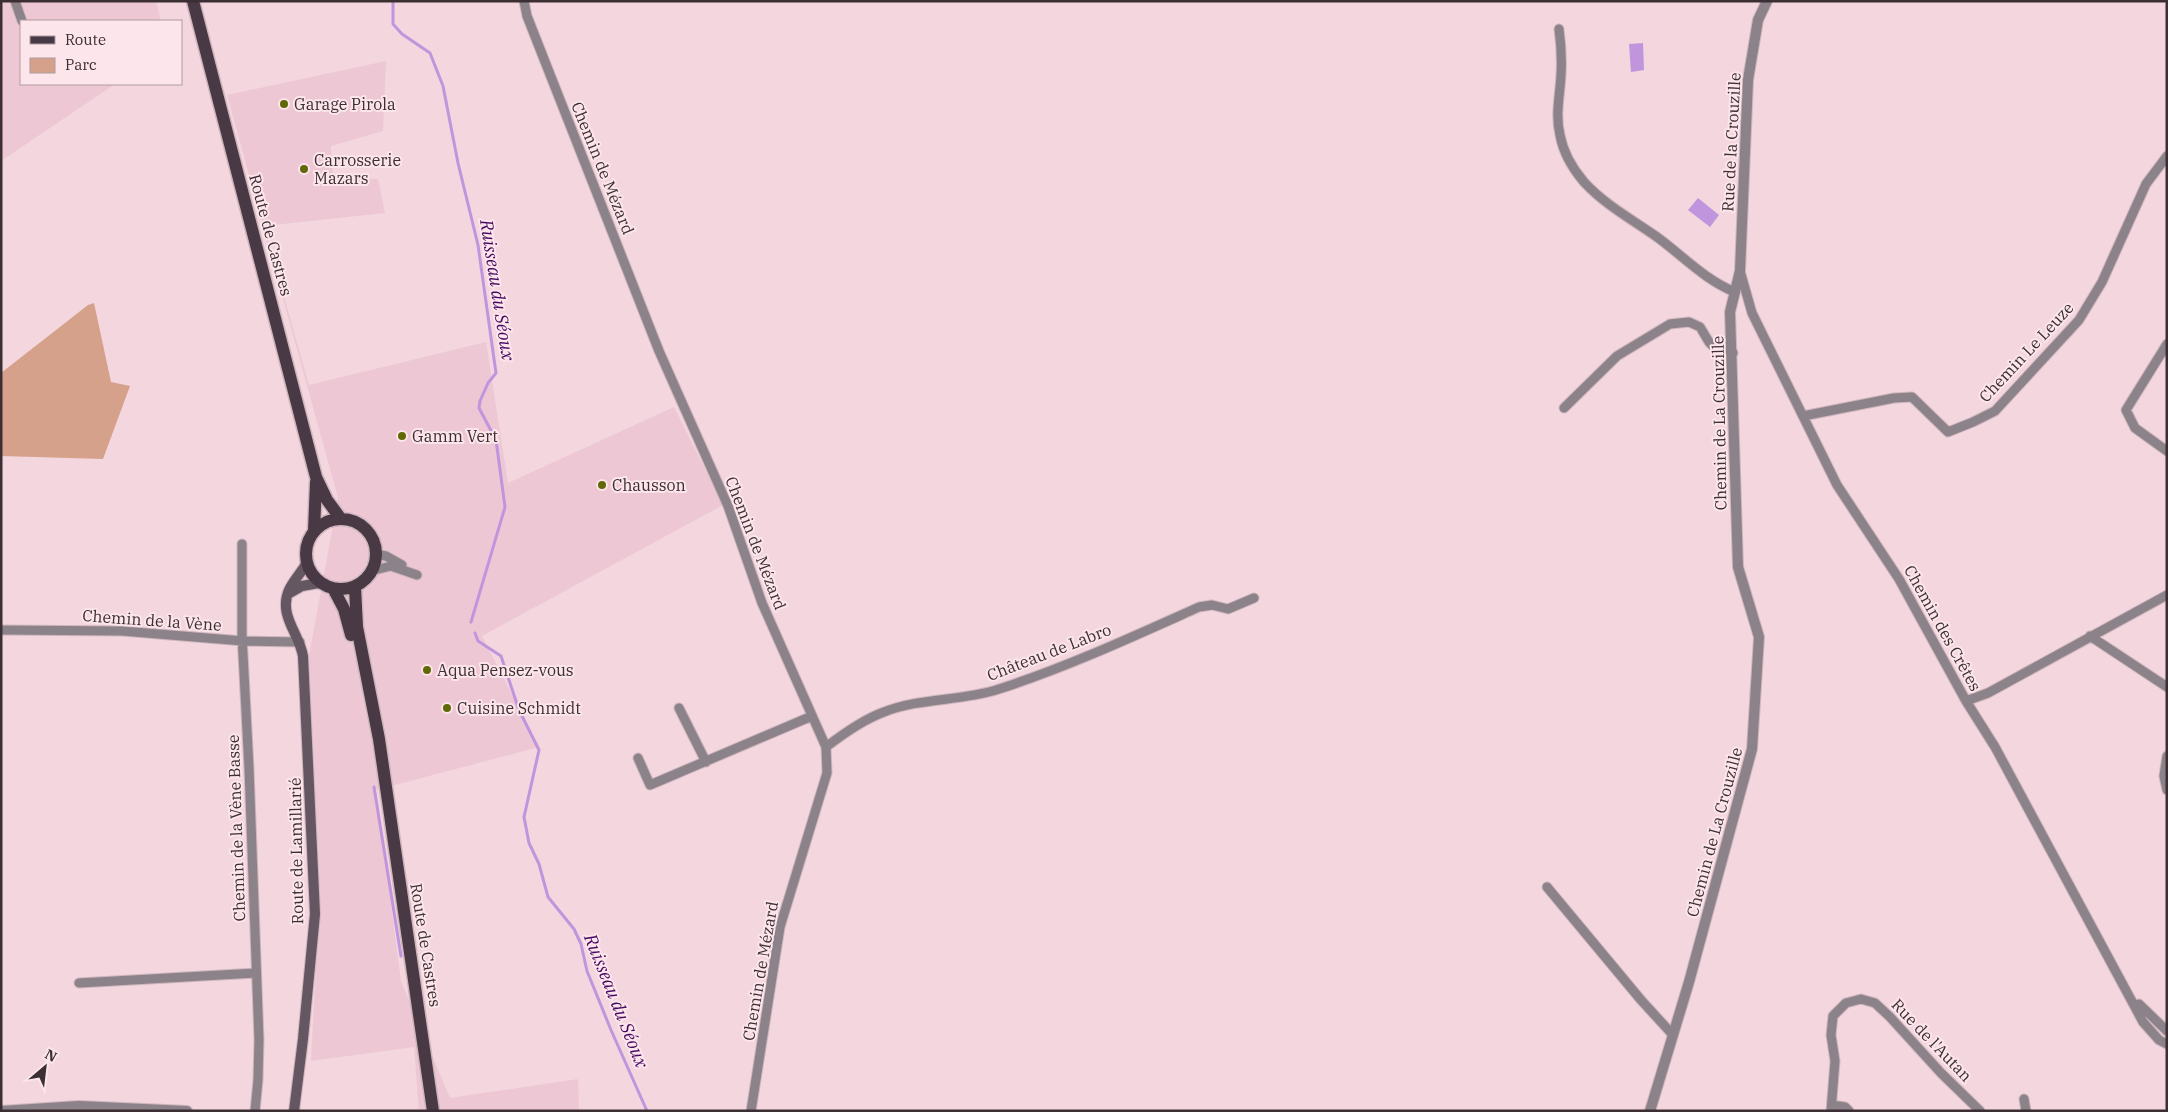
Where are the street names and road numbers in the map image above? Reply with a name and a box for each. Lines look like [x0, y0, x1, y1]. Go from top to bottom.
street label: Rue de la Crouzille [1717, 72, 1745, 212]
street label: Chemin de Mézard [567, 99, 639, 238]
street label: Route de Castres [245, 172, 297, 298]
street label: Chemin Le Leuze [1975, 298, 2077, 406]
street label: Chemin de La Crouzille [1707, 336, 1731, 510]
street label: Chemin de Mézard [721, 473, 791, 613]
street label: Chemin des Crêtes [1900, 562, 1986, 694]
street label: Chemin de la Vène [82, 605, 222, 635]
street label: Château de Labro [984, 619, 1114, 685]
street label: Chemin de la Vène Basse [223, 734, 249, 922]
street label: Chemin de La Crouzille [1682, 745, 1746, 919]
street label: Route de Lamillarié [285, 777, 307, 925]
street label: Route de Castres [406, 882, 446, 1008]
street label: Chemin de Mézard [738, 899, 782, 1042]
street label: Rue de l'Autan [1888, 994, 1976, 1086]

